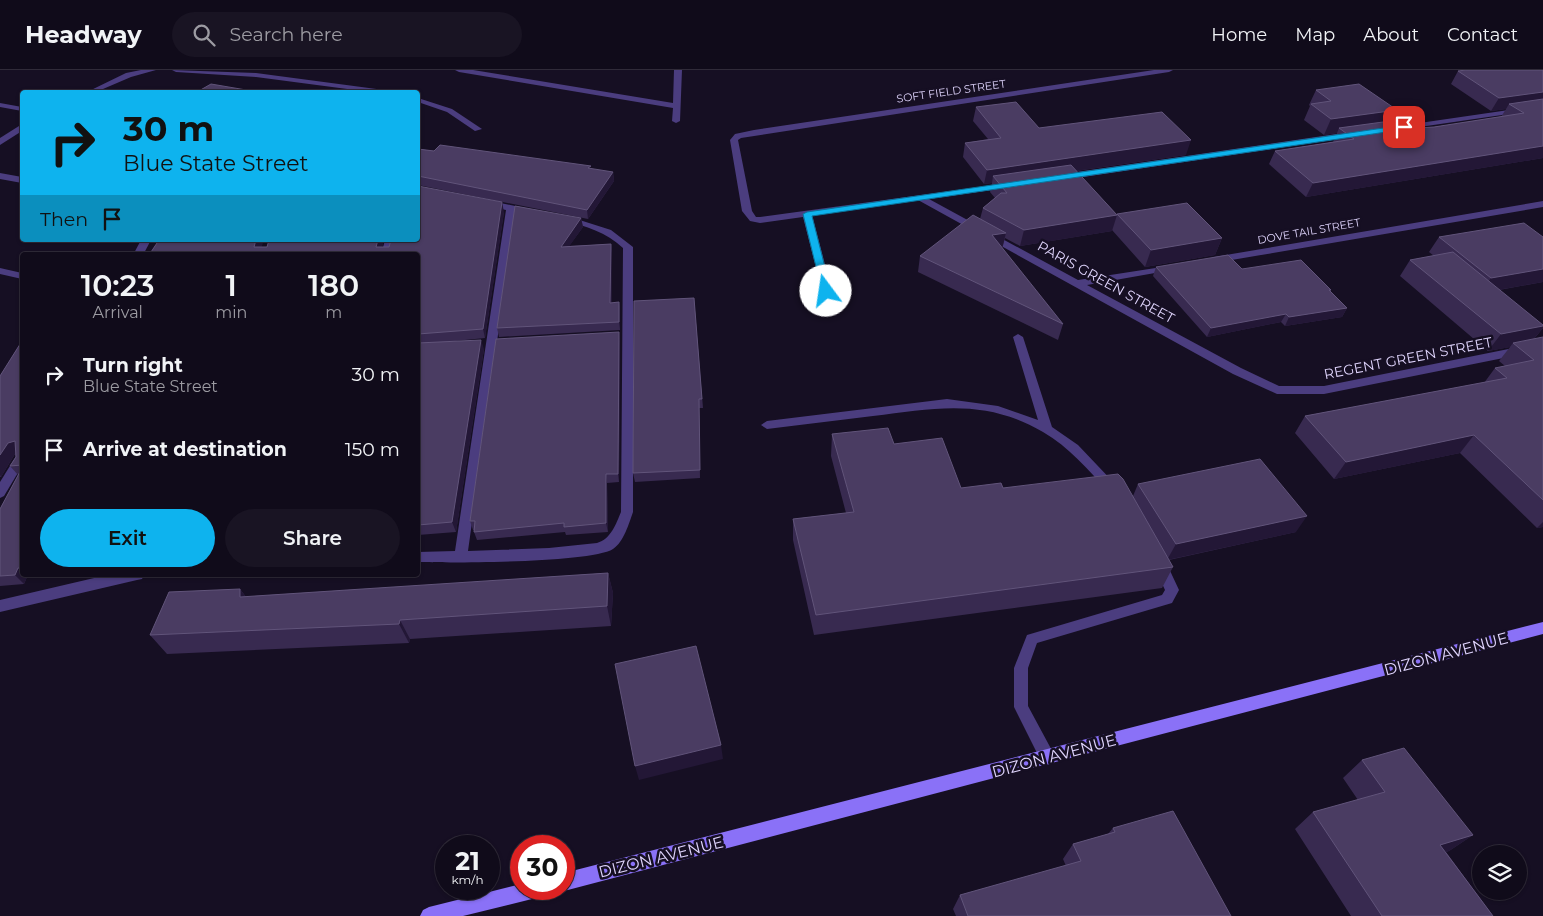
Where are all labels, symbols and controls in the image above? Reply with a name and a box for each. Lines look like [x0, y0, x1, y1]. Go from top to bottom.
search box [172, 12, 522, 57]
text: Headway [25, 20, 142, 49]
icon: search [190, 21, 218, 49]
text: Search here [230, 23, 343, 46]
text: Home [1211, 24, 1267, 46]
text: Map [1295, 24, 1335, 46]
text: About [1363, 24, 1419, 46]
text: Contact [1447, 24, 1518, 46]
street label: SOFT FIELD STREET [895, 76, 1007, 106]
pin [1383, 106, 1425, 148]
text: 30 m [123, 107, 214, 150]
icon: right [40, 110, 105, 175]
icon: arrive [1390, 113, 1418, 141]
text: Blue State Street [123, 150, 308, 177]
icon: arrive [98, 205, 126, 233]
text: Then [40, 208, 88, 231]
street label: DOVE TAIL STREET [1256, 215, 1362, 247]
street label: PARIS GREEN STREET [1034, 237, 1178, 327]
position arrow [799, 264, 851, 316]
text: 10:23 [81, 267, 155, 304]
text: 1 [226, 267, 237, 304]
text: 180 [308, 267, 359, 304]
text: Arrival [92, 303, 143, 322]
text: min [215, 303, 247, 322]
text: m [325, 303, 342, 322]
street label: REGENT GREEN STREET [1322, 333, 1494, 383]
text: Turn right [83, 354, 183, 377]
icon: right [40, 361, 68, 389]
text: 30 m [352, 363, 400, 386]
text: Blue State Street [83, 377, 218, 396]
icon: arrive [40, 436, 68, 464]
text: Arrive at destination [83, 438, 287, 461]
text: 150 m [345, 438, 400, 461]
button: Exit [40, 509, 215, 567]
button: Share [225, 509, 400, 567]
street label: DIZON AVENUE [1382, 628, 1510, 680]
street label: DIZON AVENUE [990, 730, 1118, 782]
street label: DIZON AVENUE [597, 832, 725, 882]
speed limit sign: 30 [510, 835, 575, 900]
map controls [1472, 845, 1527, 900]
button: layers [1472, 845, 1527, 900]
text: 21 [455, 846, 480, 876]
text: km/h [451, 872, 484, 887]

